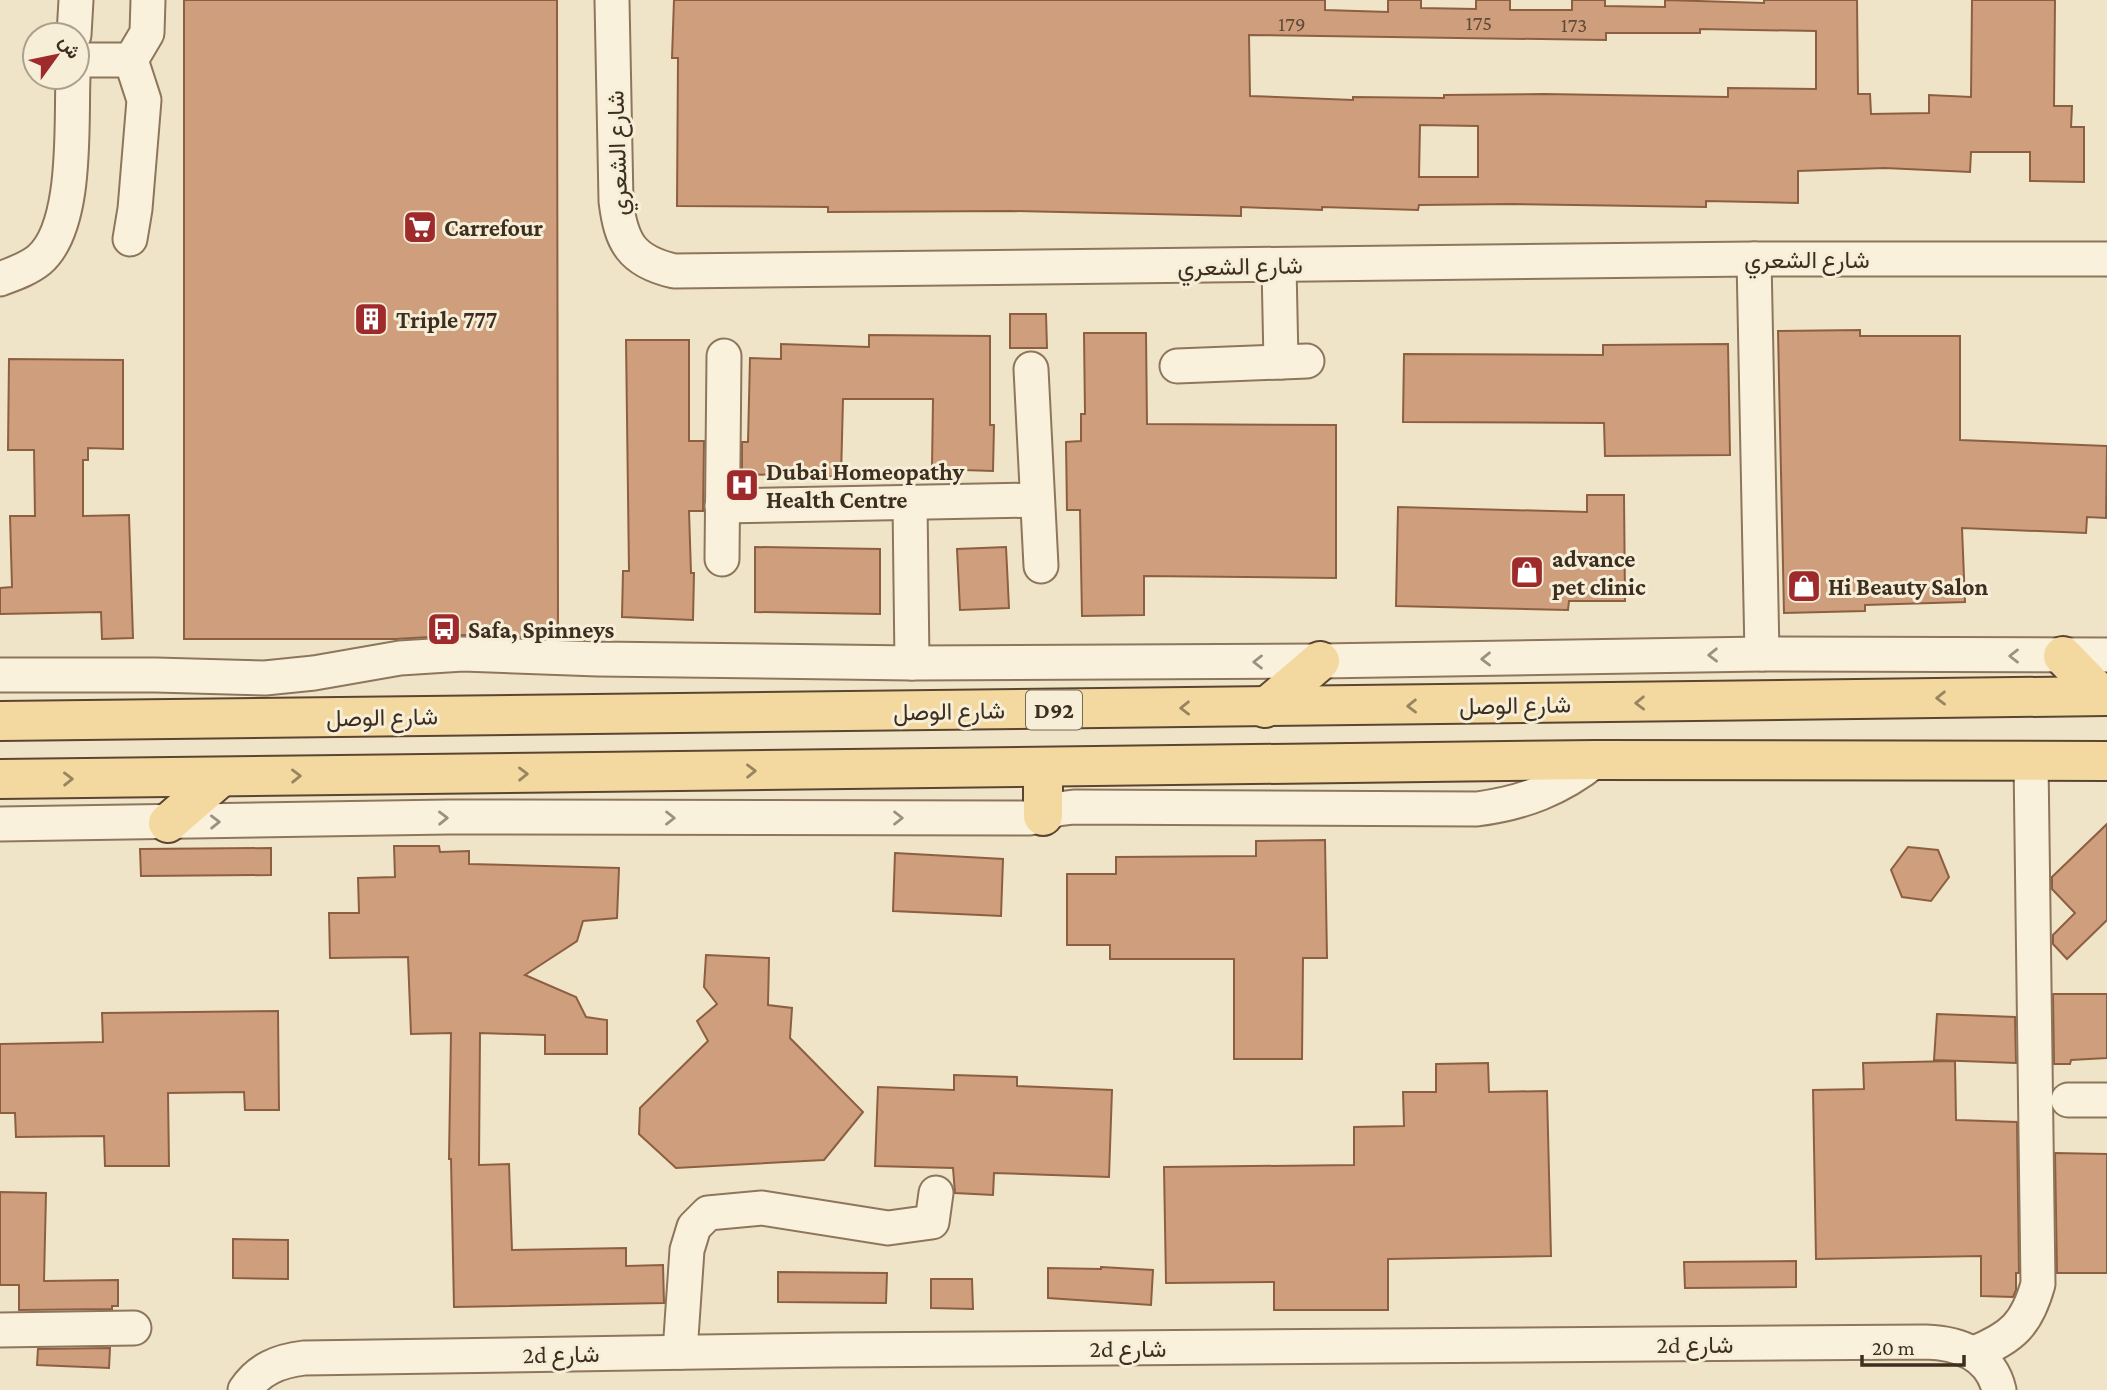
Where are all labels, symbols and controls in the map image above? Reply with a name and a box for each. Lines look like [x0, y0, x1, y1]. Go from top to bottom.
house number: 175 [1466, 11, 1492, 35]
house number: 179 [1278, 12, 1306, 36]
house number: 173 [1561, 13, 1587, 37]
north arrow [21, 21, 91, 91]
text: ش [54, 32, 85, 63]
street label: شارع الشعري [601, 90, 639, 216]
supermarket icon: Carrefour [401, 208, 439, 246]
place label: Carrefour [444, 214, 544, 241]
street label: شارع الشعري [1744, 246, 1870, 279]
street label: شارع الشعري [1177, 251, 1303, 287]
building icon: Triple 777 [352, 300, 390, 338]
place label: Triple 777 [396, 306, 497, 333]
place label: Dubai Homeopathy Health Centre [766, 458, 965, 513]
hospital icon: Dubai Homeopathy Health Centre [723, 466, 761, 504]
place label: advance pet clinic [1552, 545, 1646, 600]
shop icon: advance pet clinic [1508, 553, 1546, 591]
shop icon: Hi Beauty Salon [1785, 567, 1823, 605]
place label: Hi Beauty Salon [1828, 573, 1988, 600]
bus stop icon: Safa, Spinneys [425, 610, 463, 648]
place label: Safa, Spinneys [468, 616, 615, 644]
one-way arrow [1708, 647, 1718, 663]
one-way arrow [2009, 648, 2019, 664]
one-way arrow [1480, 651, 1491, 667]
one-way arrow [1253, 654, 1263, 670]
road number: D92 [1026, 690, 1082, 730]
street label: شارع الوصل [1459, 691, 1571, 722]
one-way arrow [1935, 691, 1946, 706]
one-way arrow [1634, 695, 1645, 711]
street label: شارع الوصل [893, 697, 1005, 728]
one-way arrow [1407, 698, 1417, 714]
one-way arrow [1179, 701, 1190, 716]
street label: شارع الوصل [326, 703, 438, 734]
one-way arrow [746, 763, 756, 779]
one-way arrow [518, 766, 529, 782]
one-way arrow [291, 768, 301, 784]
one-way arrow [63, 771, 74, 786]
one-way arrow [437, 810, 448, 825]
one-way arrow [665, 810, 676, 826]
one-way arrow [893, 810, 903, 826]
one-way arrow [210, 814, 221, 829]
scale bar [1862, 1324, 1964, 1368]
street label: 2d شارع [1657, 1331, 1733, 1361]
street label: 2d شارع [1090, 1335, 1166, 1365]
text: 20 m [1872, 1336, 1915, 1360]
street label: 2d شارع [522, 1340, 600, 1371]

